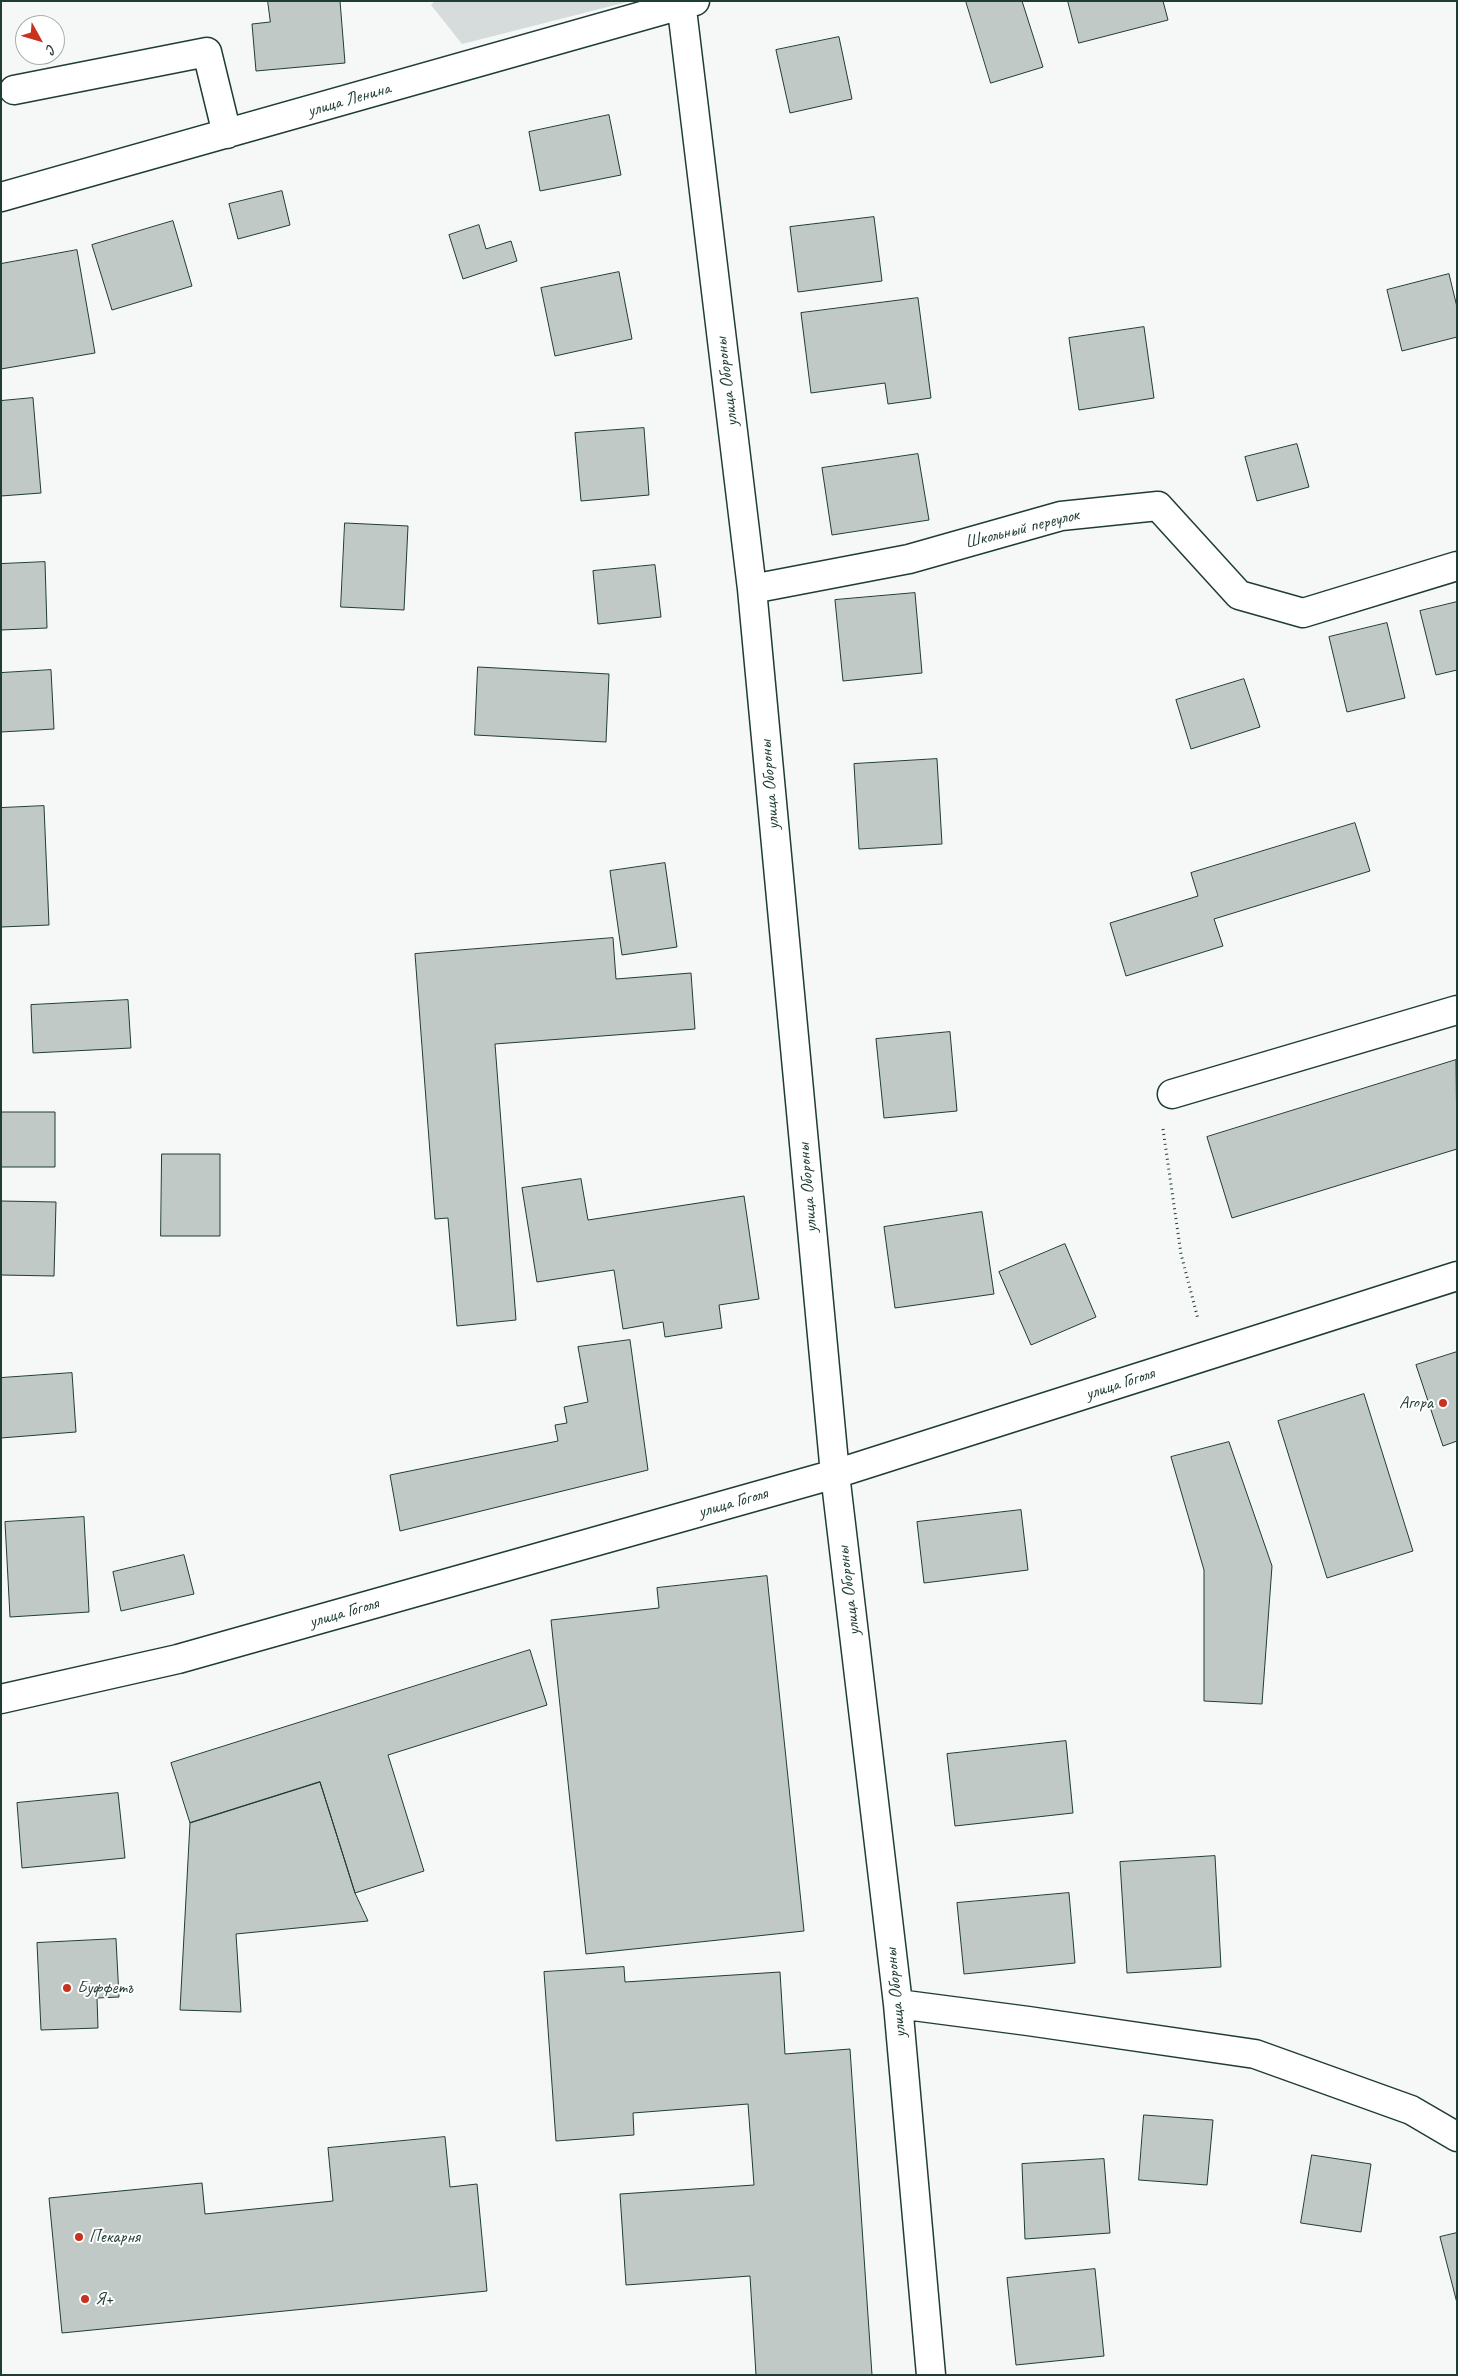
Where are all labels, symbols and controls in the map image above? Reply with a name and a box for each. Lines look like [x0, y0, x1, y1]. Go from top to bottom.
north arrow [15, 15, 65, 65]
text: С [42, 41, 60, 57]
street label: улица Ленина [305, 78, 393, 122]
street label: улица Обороны [711, 336, 743, 428]
street label: Школьный переулок [963, 504, 1081, 554]
street label: улица Обороны [755, 739, 785, 831]
street label: улица Обороны [793, 1142, 823, 1234]
street label: улица Гоголя [1083, 1363, 1157, 1405]
place label: Агора [1399, 1392, 1433, 1414]
marker: Агора [1437, 1397, 1449, 1409]
street label: улица Гоголя [696, 1483, 770, 1523]
street label: улица Обороны [833, 1545, 865, 1637]
street label: улица Гоголя [307, 1593, 381, 1633]
street label: улица Обороны [881, 1947, 911, 2039]
place label: Буффетъ [77, 1977, 133, 1999]
marker: Буффетъ [61, 1982, 73, 1994]
place label: Пекарня [89, 2226, 140, 2248]
marker: Пекарня [73, 2231, 85, 2243]
place label: Я+ [95, 2288, 113, 2310]
marker: Я+ [79, 2293, 91, 2305]

